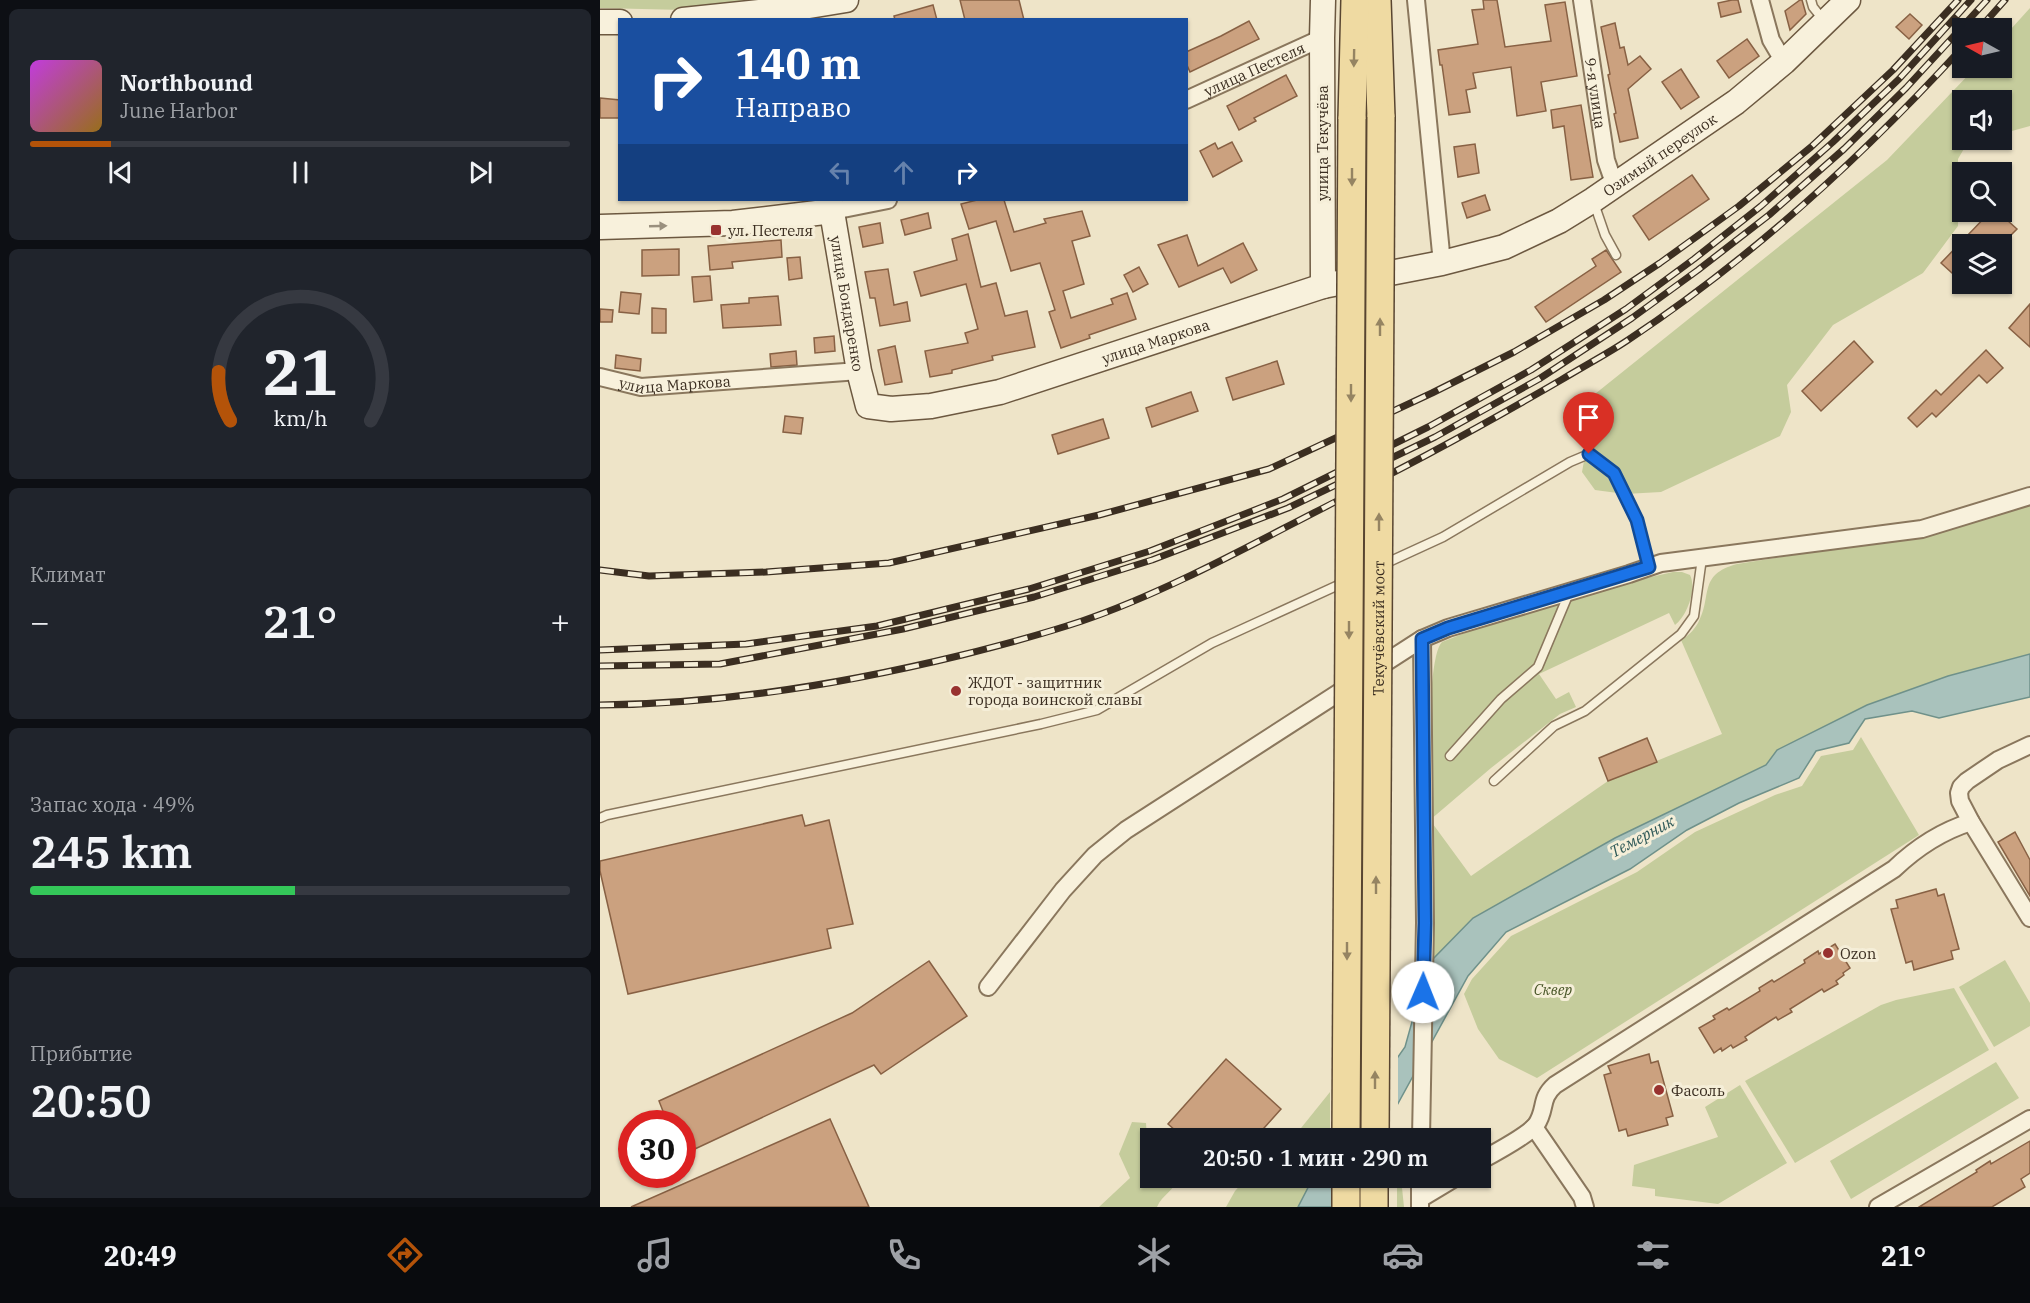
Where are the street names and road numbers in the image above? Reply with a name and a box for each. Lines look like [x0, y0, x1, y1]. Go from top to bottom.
street label: улица Пестеля [1201, 38, 1308, 100]
street label: 9-я улица [1581, 56, 1611, 130]
street label: улица Текучёва [1313, 85, 1332, 201]
street label: Озимый переулок [1599, 109, 1720, 200]
street label: улица Бондаренко [827, 234, 868, 373]
street label: улица Маркова [1099, 314, 1212, 367]
street label: улица Маркова [617, 371, 731, 397]
street label: Текучёвский мост [1368, 560, 1388, 696]

